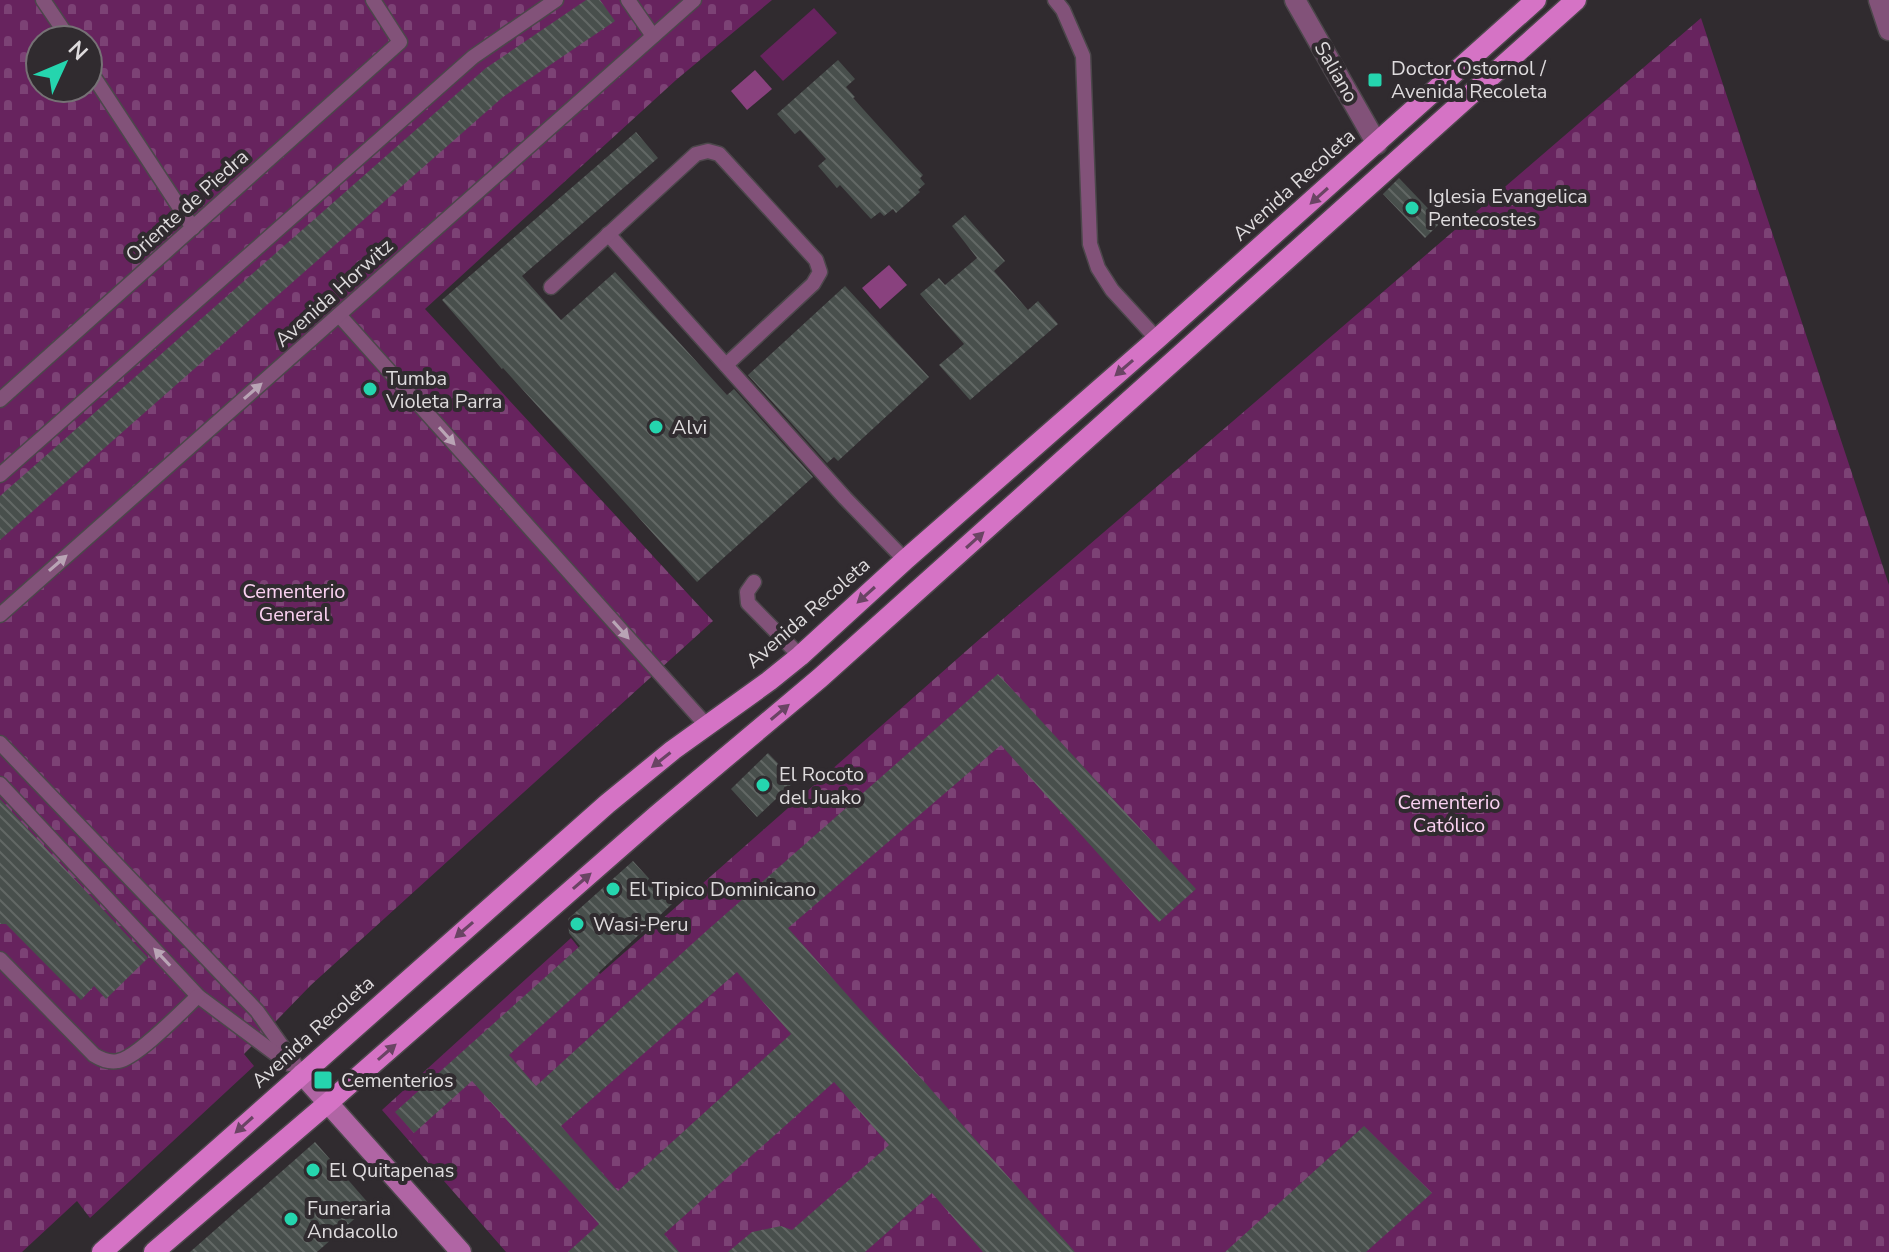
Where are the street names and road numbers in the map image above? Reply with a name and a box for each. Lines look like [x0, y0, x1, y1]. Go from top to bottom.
street label: Saliano [1308, 36, 1364, 108]
street label: Avenida Recoleta [1227, 123, 1361, 247]
street label: Oriente de Piedra [120, 144, 254, 268]
street label: Avenida Horwitz [269, 233, 399, 353]
street label: Avenida Recoleta [740, 552, 876, 674]
street label: Avenida Recoleta [246, 970, 380, 1094]

